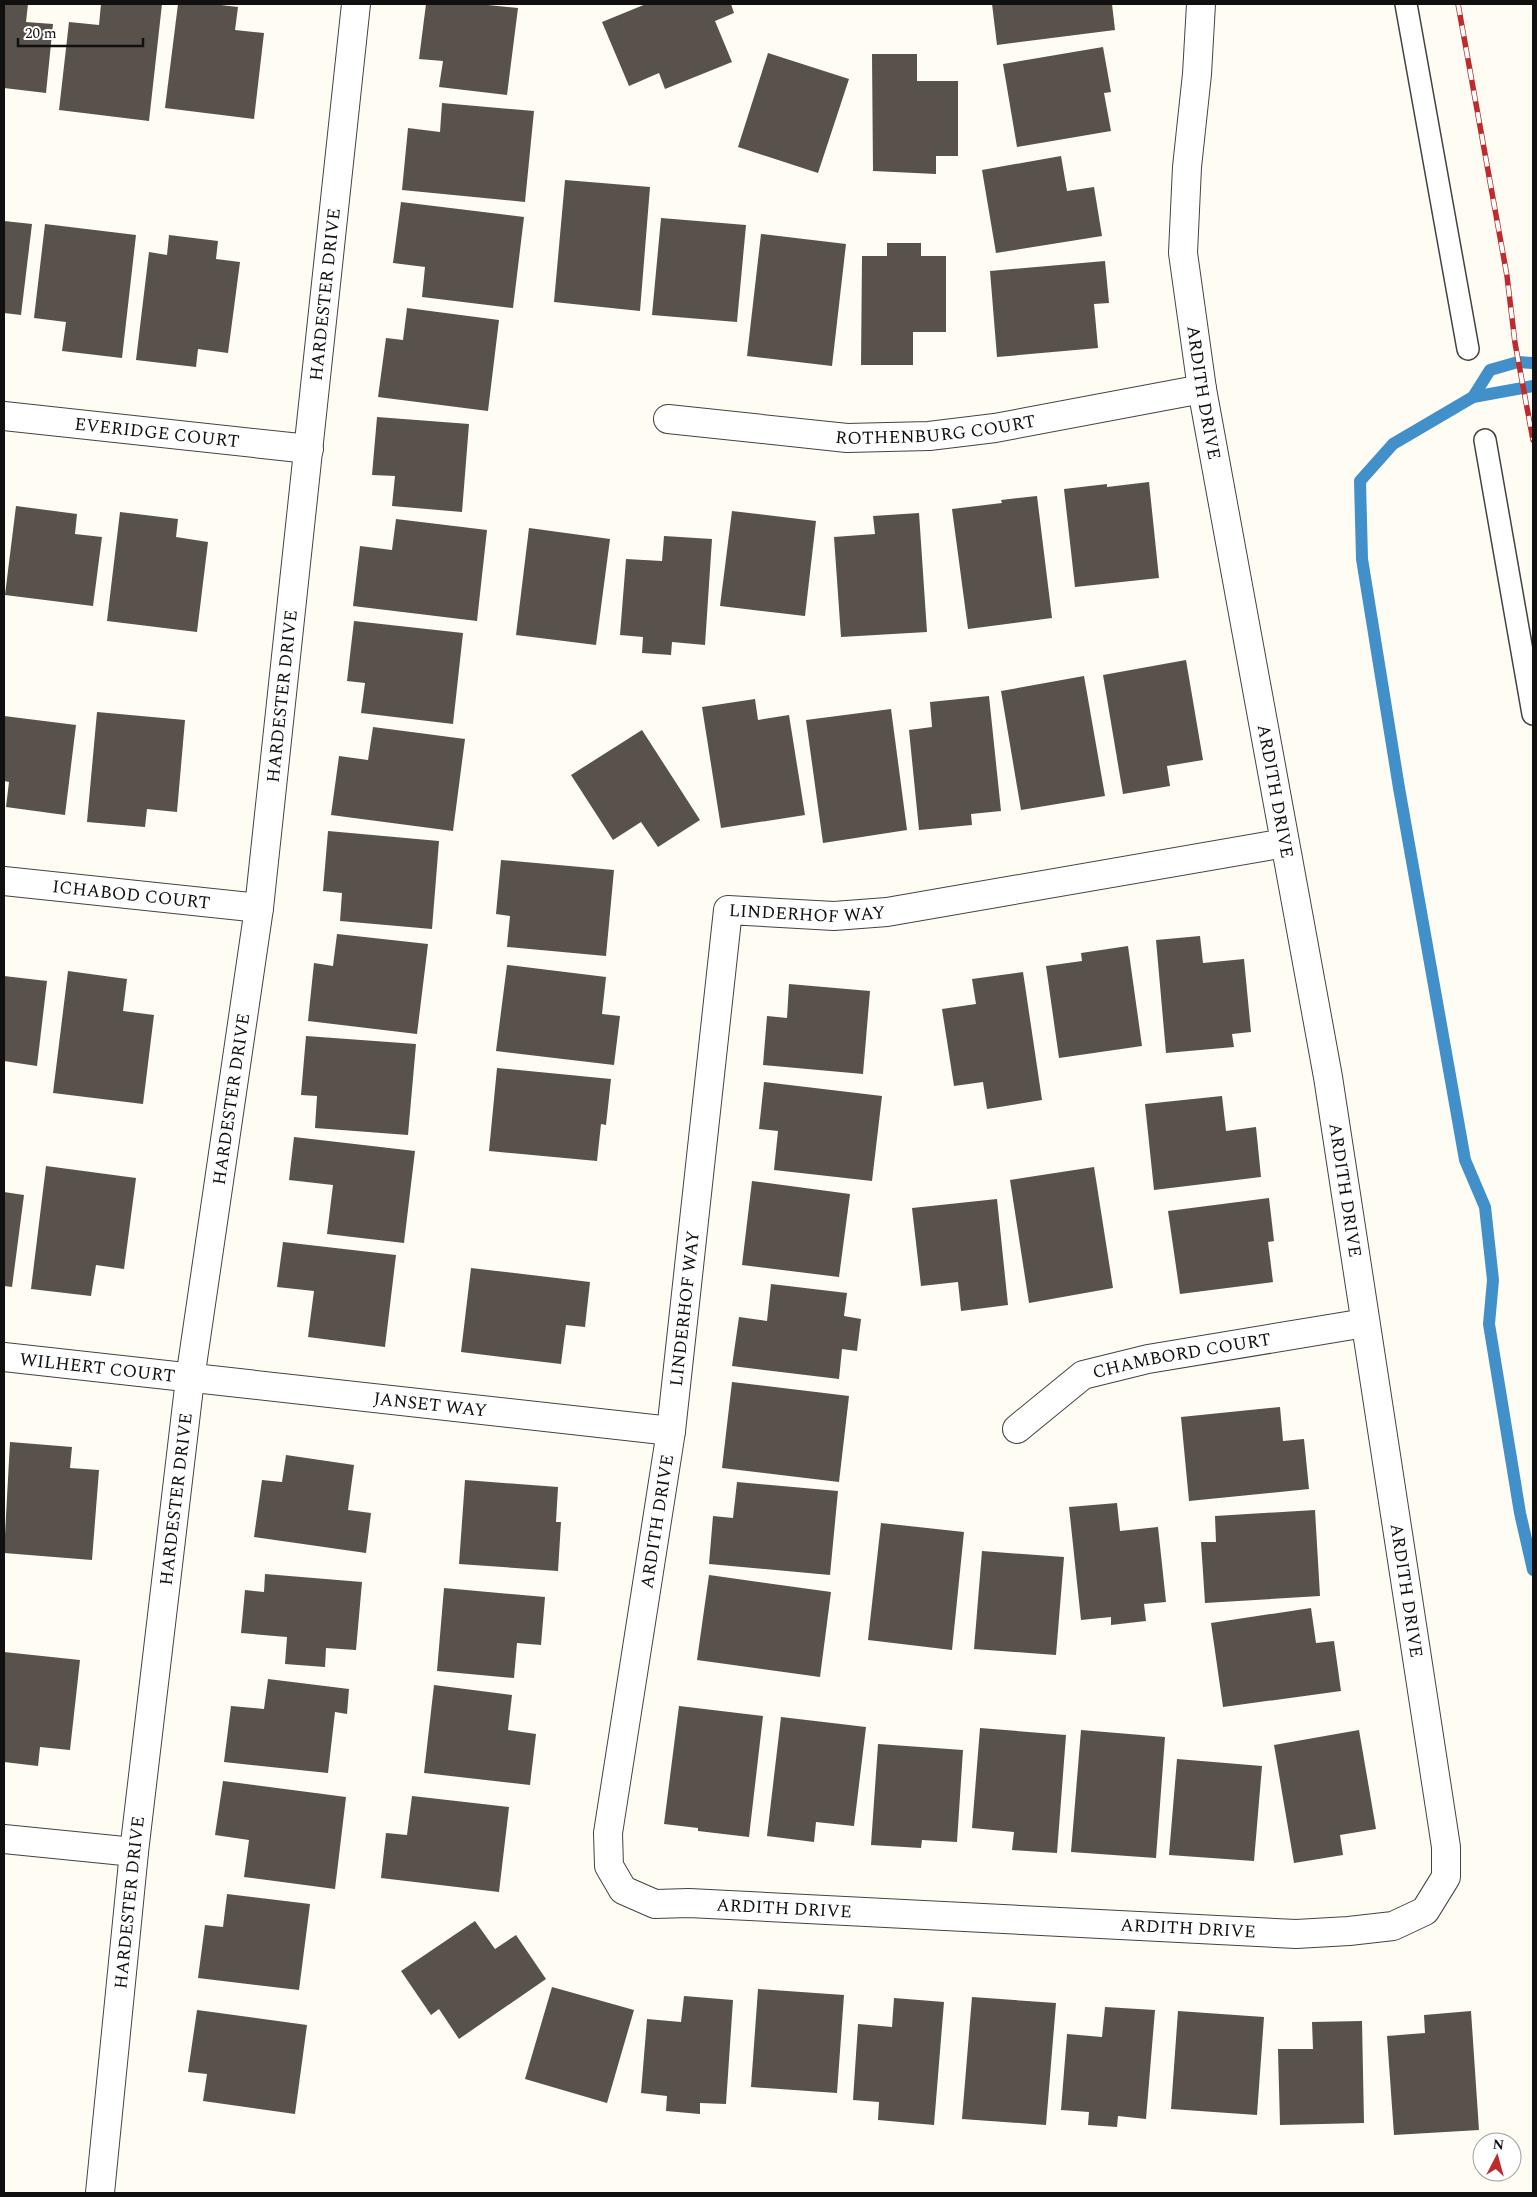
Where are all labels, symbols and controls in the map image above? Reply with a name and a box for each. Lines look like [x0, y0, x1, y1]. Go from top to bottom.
scale bar [18, 15, 142, 47]
text: 20 m [25, 22, 57, 45]
street label: HARDESTER DRIVE [303, 207, 348, 382]
street label: ARDITH DRIVE [1179, 324, 1228, 462]
street label: ROTHENBURG COURT [834, 408, 1038, 452]
street label: EVERIDGE COURT [73, 411, 241, 455]
street label: HARDESTER DRIVE [260, 609, 305, 784]
street label: ARDITH DRIVE [1250, 722, 1301, 860]
street label: ICHABOD COURT [51, 873, 212, 917]
street label: LINDERHOF WAY [728, 897, 886, 930]
street label: HARDESTER DRIVE [206, 1011, 257, 1187]
street label: ARDITH DRIVE [1321, 1121, 1368, 1259]
street label: LINDERHOF WAY [663, 1229, 707, 1388]
street label: CHAMBORD COURT [1090, 1326, 1273, 1386]
street label: WILHERT COURT [18, 1346, 177, 1390]
street label: JANSET WAY [372, 1385, 489, 1425]
street label: HARDESTER DRIVE [153, 1411, 200, 1587]
street label: ARDITH DRIVE [633, 1453, 681, 1591]
street label: ARDITH DRIVE [1383, 1522, 1430, 1660]
street label: HARDESTER DRIVE [107, 1815, 152, 1990]
street label: ARDITH DRIVE [716, 1891, 852, 1926]
street label: ARDITH DRIVE [1120, 1911, 1256, 1946]
north arrow [1472, 2132, 1522, 2182]
text: N [1492, 2134, 1505, 2156]

